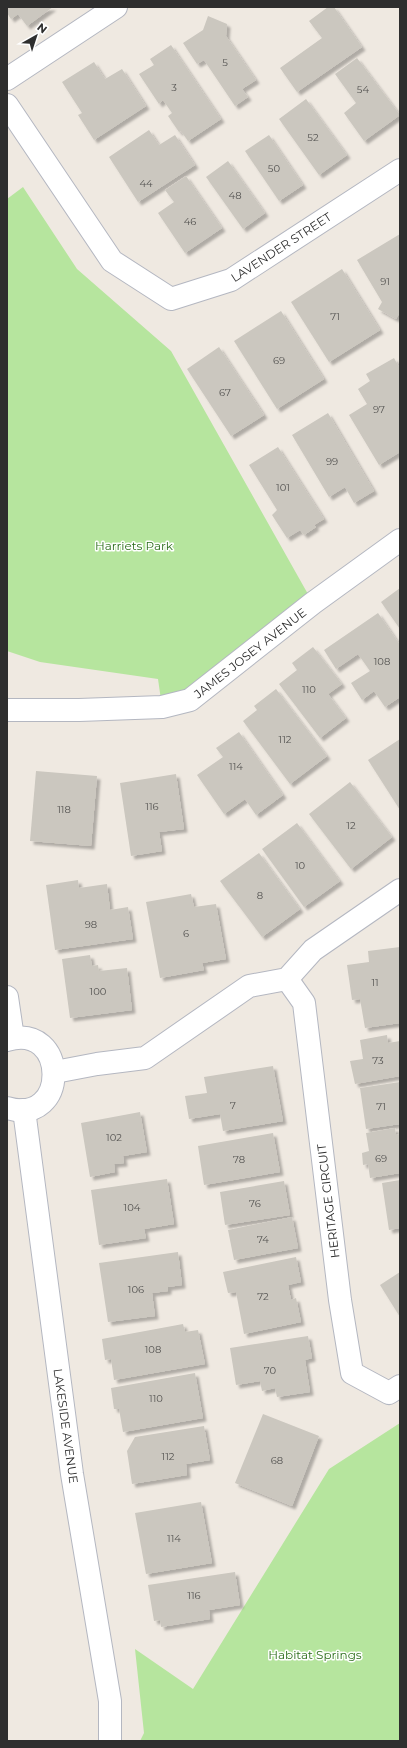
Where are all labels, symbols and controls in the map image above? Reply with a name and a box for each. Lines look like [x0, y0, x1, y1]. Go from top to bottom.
north arrow [16, 16, 56, 56]
text: N [34, 20, 50, 36]
house number: 5 [222, 56, 228, 69]
house number: 3 [171, 81, 177, 94]
house number: 54 [357, 83, 370, 96]
house number: 52 [307, 131, 319, 144]
house number: 50 [268, 162, 281, 175]
house number: 44 [139, 177, 153, 190]
house number: 48 [228, 189, 242, 202]
street label: LAVENDER STREET [228, 209, 334, 285]
house number: 46 [184, 215, 196, 228]
house number: 91 [380, 275, 390, 288]
house number: 71 [330, 310, 340, 323]
house number: 69 [273, 354, 285, 367]
house number: 67 [219, 386, 231, 399]
house number: 97 [373, 403, 385, 416]
house number: 99 [326, 455, 338, 468]
house number: 101 [276, 481, 290, 494]
park label: Harriets Park [95, 538, 174, 553]
street label: JAMES JOSEY AVENUE [190, 605, 309, 702]
house number: 108 [374, 655, 390, 668]
house number: 110 [302, 683, 316, 696]
house number: 112 [279, 733, 292, 746]
house number: 114 [229, 760, 243, 773]
house number: 116 [145, 800, 159, 813]
house number: 118 [57, 803, 71, 816]
house number: 12 [346, 819, 356, 832]
house number: 10 [295, 859, 305, 872]
house number: 8 [257, 889, 263, 902]
house number: 98 [85, 918, 97, 931]
house number: 6 [183, 927, 189, 940]
house number: 11 [371, 976, 379, 989]
house number: 100 [90, 985, 107, 998]
house number: 73 [372, 1054, 384, 1067]
house number: 7 [230, 1099, 236, 1112]
house number: 71 [376, 1100, 386, 1113]
house number: 102 [106, 1131, 122, 1144]
street label: HERITAGE CIRCUIT [314, 1143, 342, 1259]
house number: 69 [375, 1152, 387, 1165]
house number: 78 [233, 1153, 245, 1166]
house number: 76 [249, 1197, 261, 1210]
house number: 104 [124, 1201, 141, 1214]
house number: 74 [257, 1233, 269, 1246]
house number: 106 [128, 1283, 144, 1296]
house number: 72 [257, 1290, 269, 1303]
house number: 108 [145, 1343, 161, 1356]
house number: 70 [264, 1364, 277, 1377]
street label: LAKESIDE AVENUE [50, 1368, 82, 1484]
house number: 110 [149, 1392, 163, 1405]
house number: 112 [162, 1450, 175, 1463]
house number: 68 [271, 1454, 283, 1467]
house number: 114 [167, 1532, 181, 1545]
house number: 116 [187, 1589, 201, 1602]
park label: Habitat Springs [268, 1647, 362, 1662]

